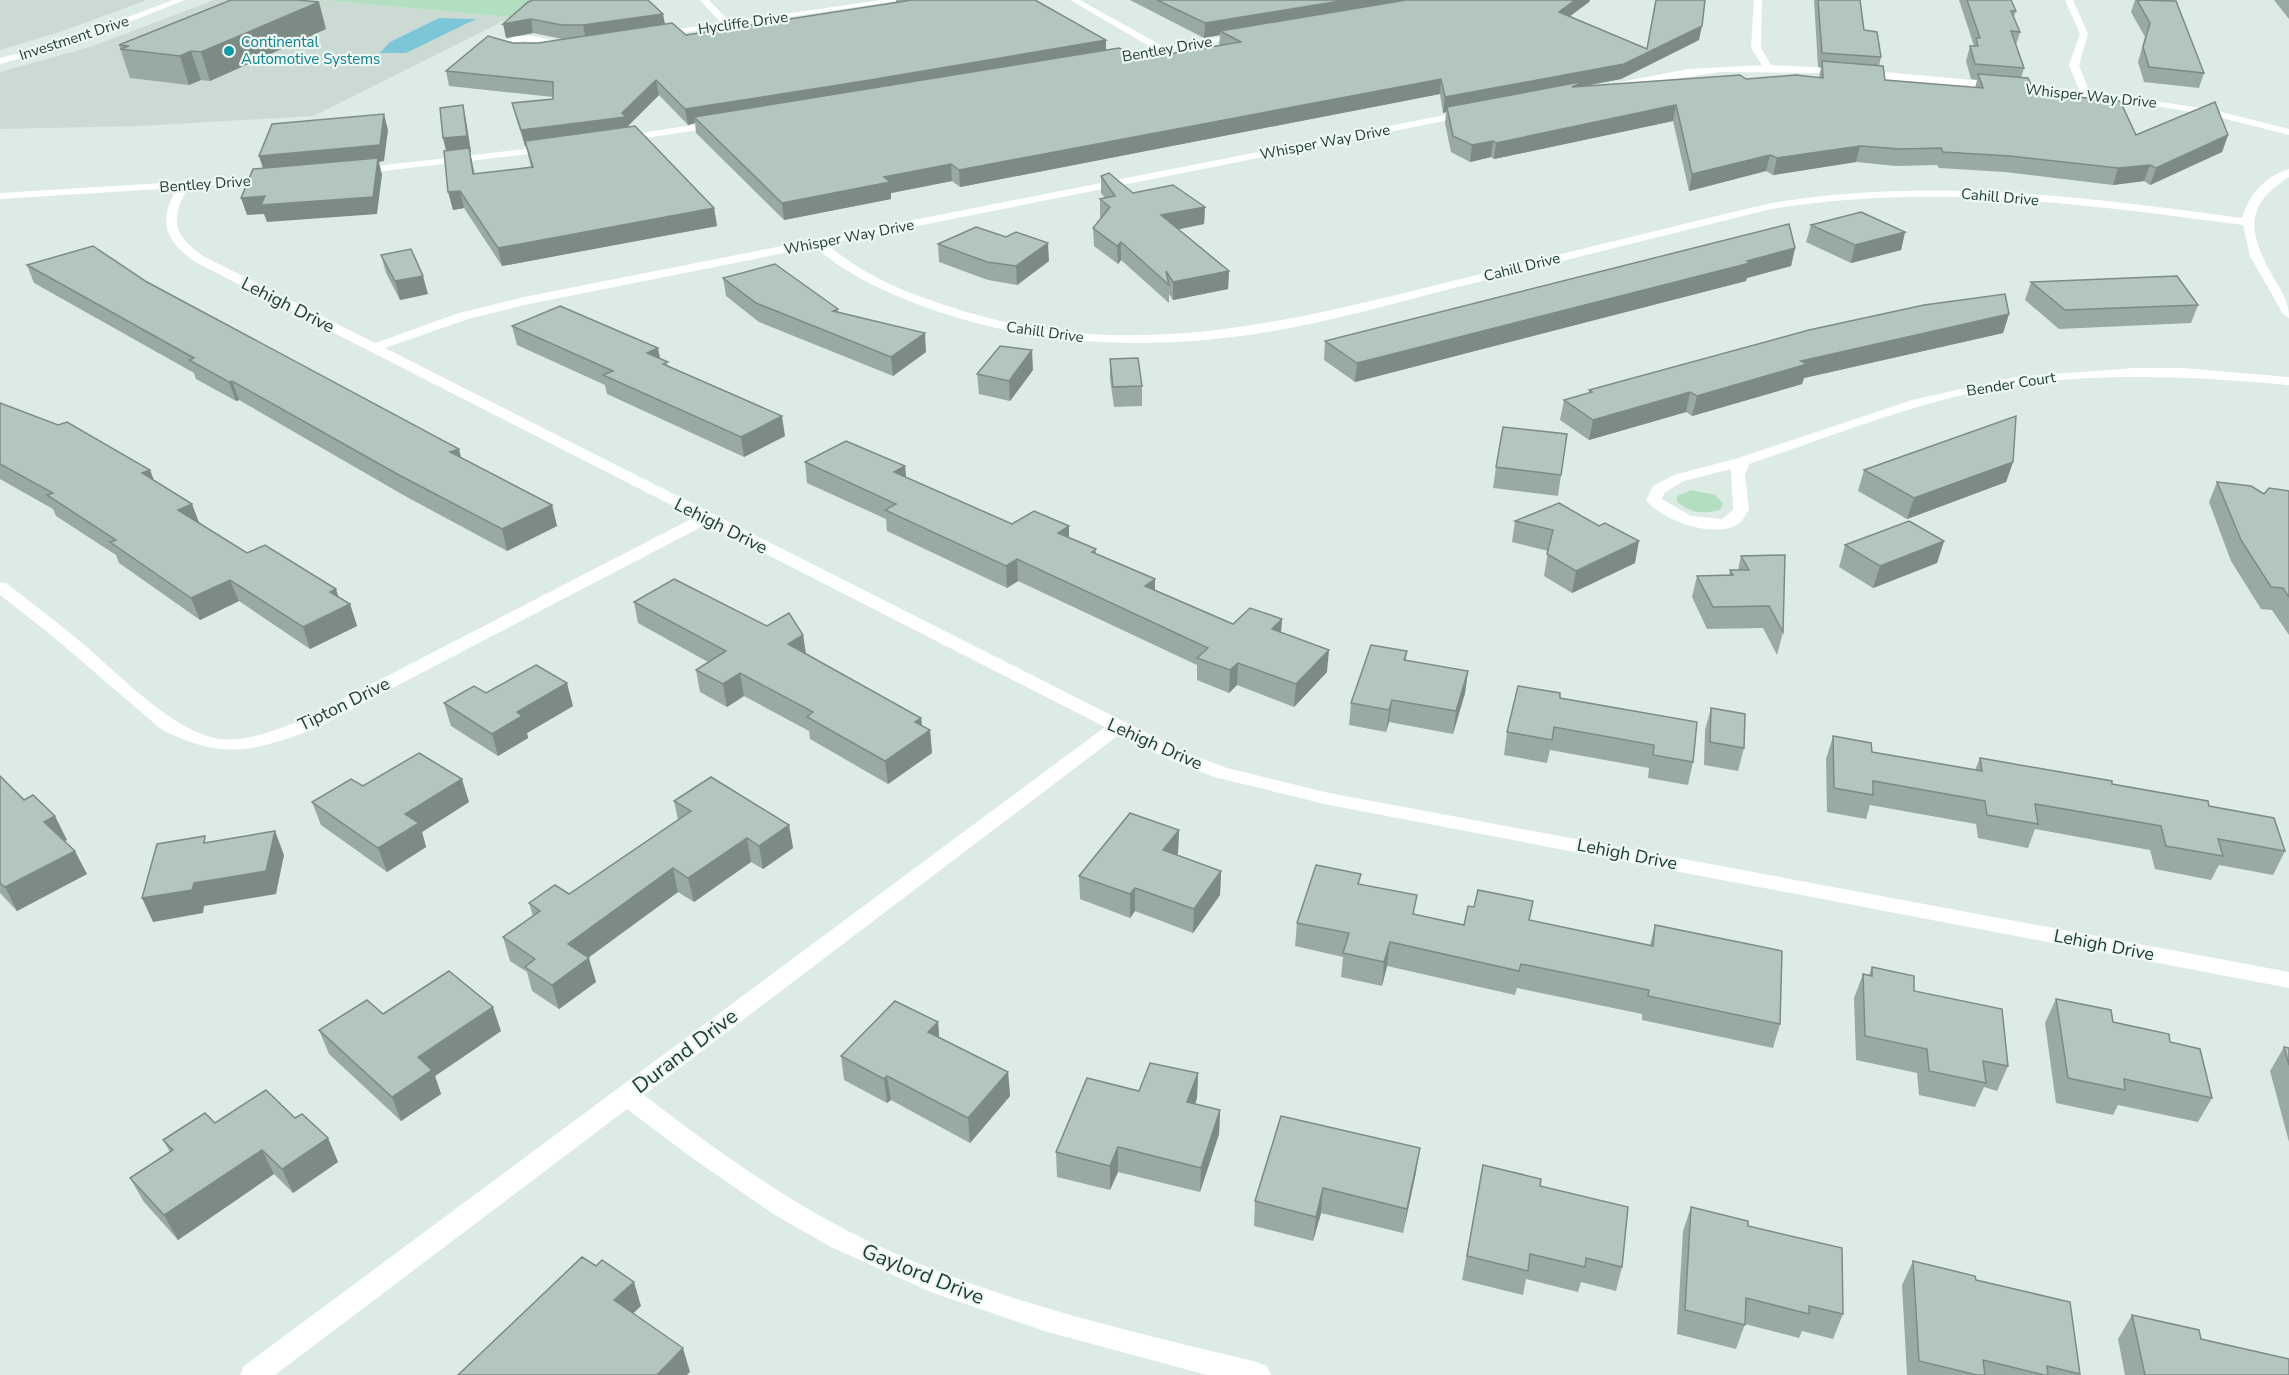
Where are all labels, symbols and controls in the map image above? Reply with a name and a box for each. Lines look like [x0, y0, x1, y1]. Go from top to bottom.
street label: Hycliffe Drive [697, 7, 789, 39]
street label: Investment Drive [17, 11, 131, 65]
street label: Bentley Drive [1120, 31, 1214, 67]
place label: Continental Automotive Systems [241, 32, 380, 69]
marker: Continental Automotive Systems [222, 44, 236, 58]
street label: Whisper Way Drive [2024, 79, 2158, 113]
street label: Whisper Way Drive [1258, 120, 1392, 164]
street label: Bentley Drive [159, 171, 251, 197]
street label: Cahill Drive [1960, 184, 2040, 210]
street label: Whisper Way Drive [782, 215, 916, 259]
street label: Cahill Drive [1482, 248, 1562, 286]
street label: Lehigh Drive [237, 271, 339, 339]
street label: Cahill Drive [1005, 317, 1085, 347]
street label: Bender Court [1965, 367, 2058, 401]
street label: Lehigh Drive [670, 492, 772, 560]
street label: Tipton Drive [294, 671, 394, 737]
street label: Lehigh Drive [1104, 712, 1206, 776]
street label: Lehigh Drive [1575, 833, 1679, 875]
street label: Lehigh Drive [2052, 924, 2156, 966]
street label: Durand Drive [627, 1002, 743, 1100]
street label: Gaylord Drive [858, 1237, 988, 1311]

